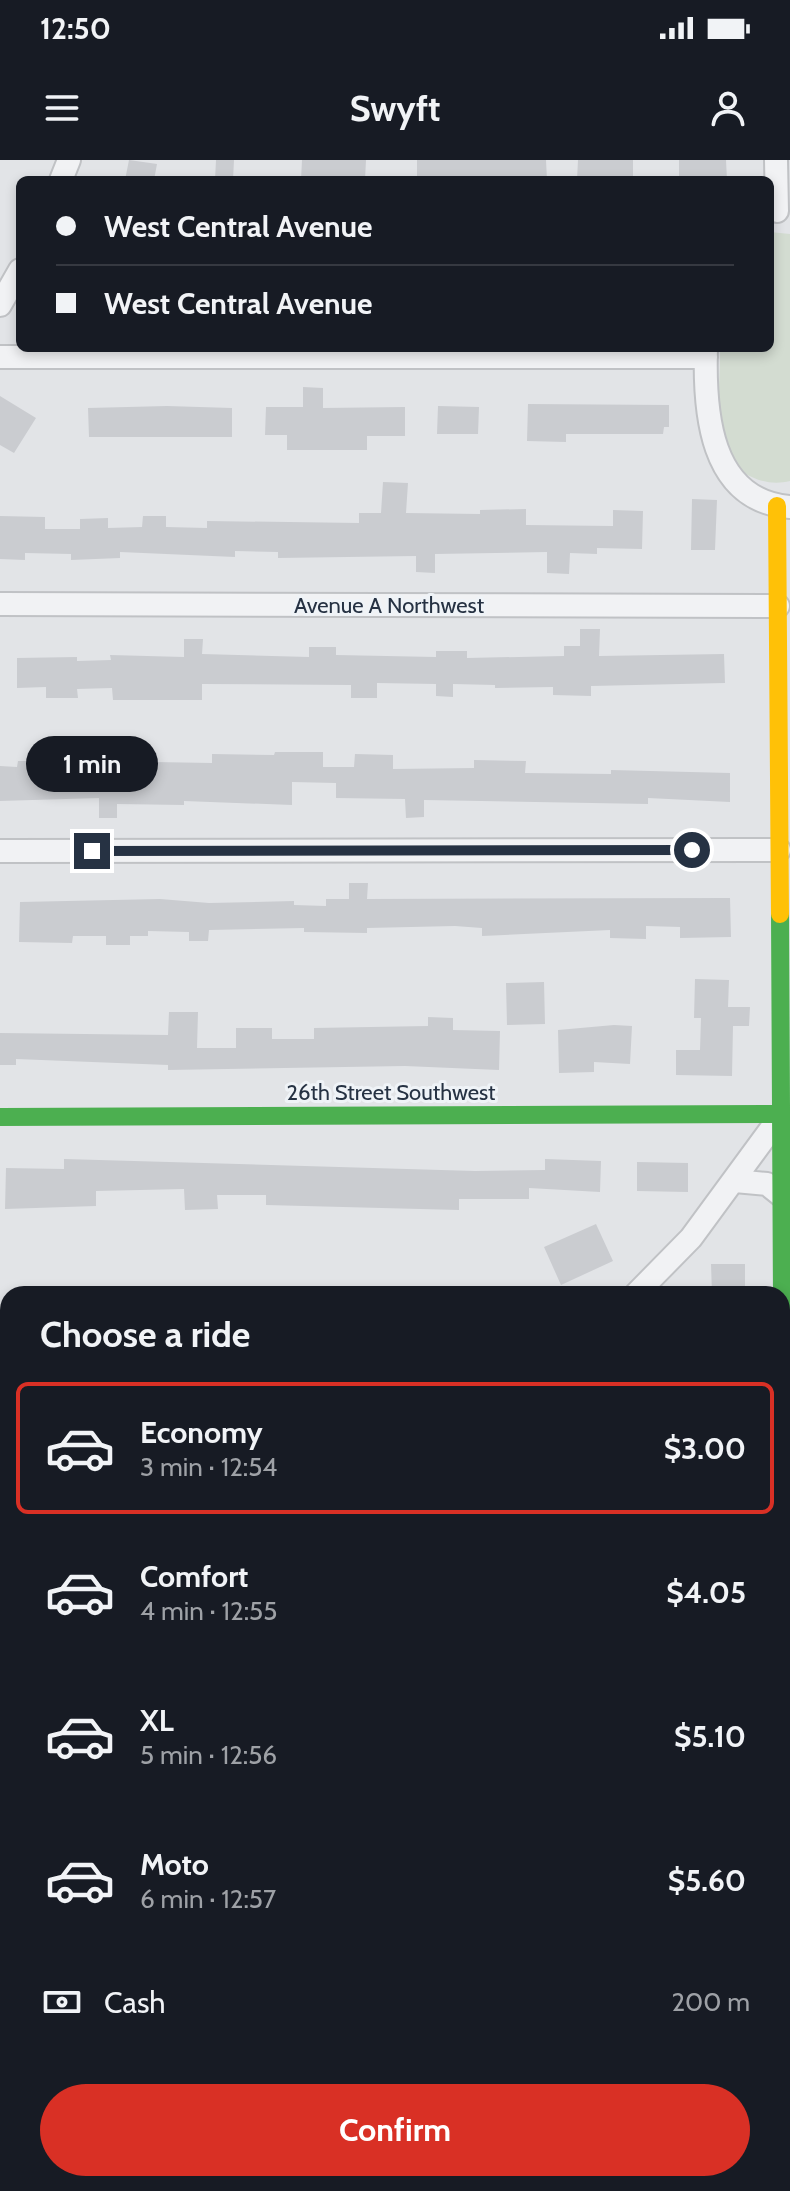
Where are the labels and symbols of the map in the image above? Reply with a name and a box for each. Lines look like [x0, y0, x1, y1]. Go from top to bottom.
street label: Avenue A Northwest [294, 592, 485, 619]
callout: 1 min [26, 735, 158, 791]
route start [674, 832, 710, 868]
route end [74, 833, 110, 869]
street label: 26th Street Southwest [286, 1079, 496, 1106]

